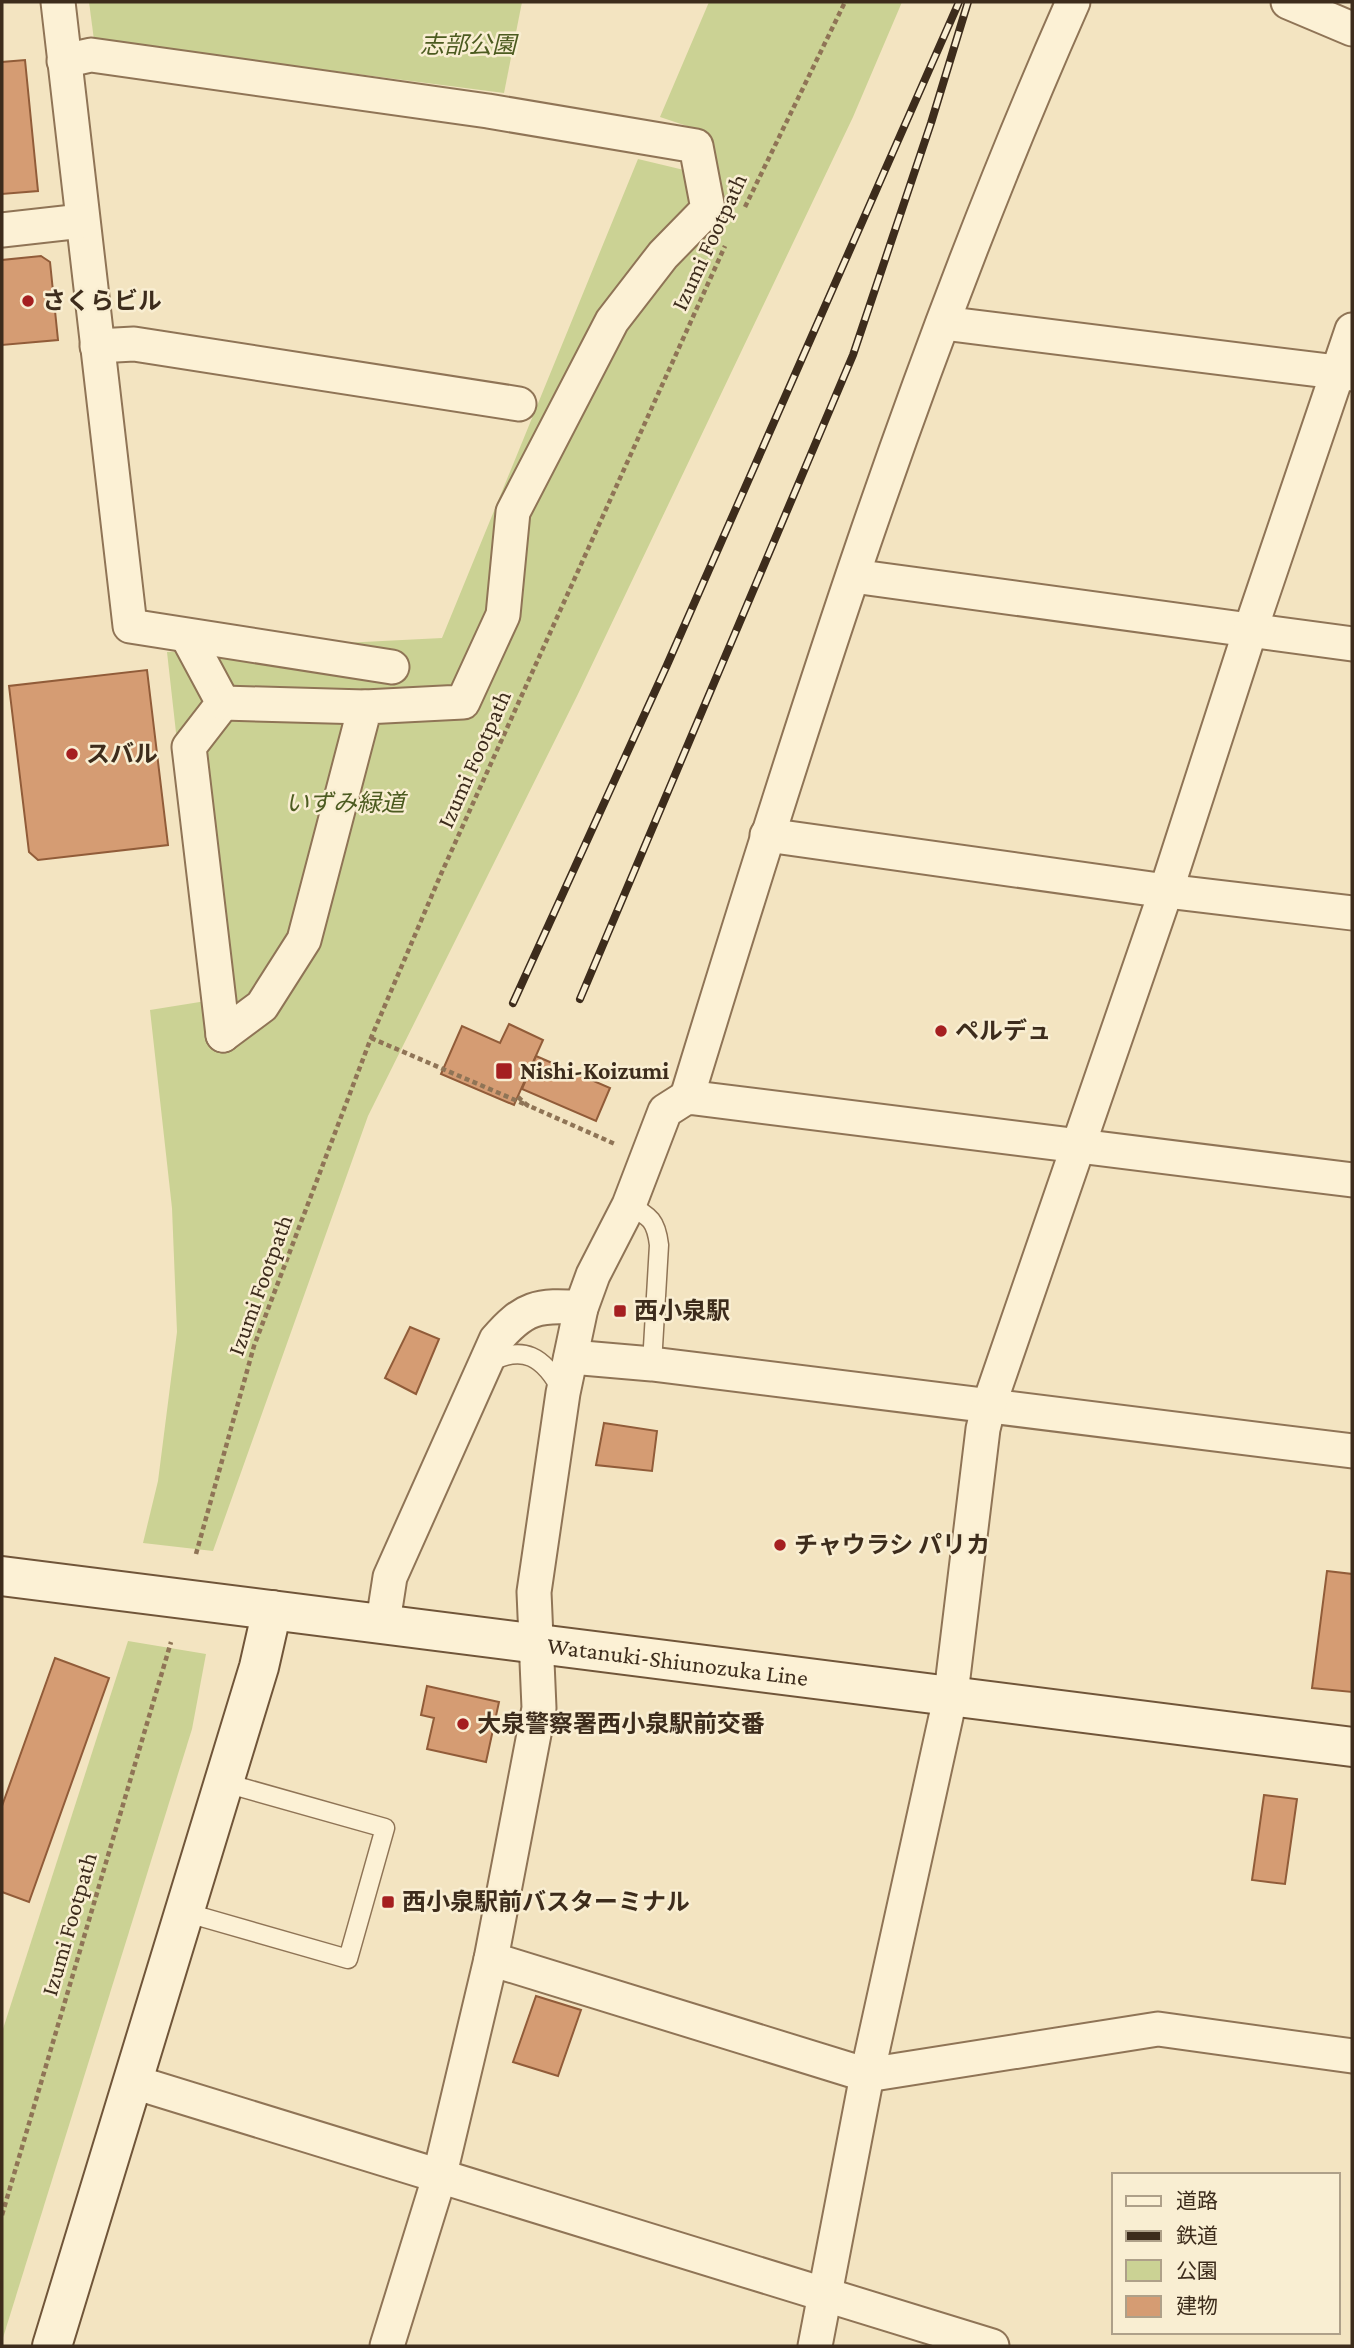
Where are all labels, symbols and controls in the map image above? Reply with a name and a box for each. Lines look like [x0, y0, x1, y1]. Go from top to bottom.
park label: 志部公園 [420, 31, 519, 58]
street label: Izumi Footpath [665, 169, 752, 314]
place label: さくらビル [42, 287, 162, 314]
marker: さくらビル [20, 293, 36, 309]
street label: Izumi Footpath [431, 686, 516, 832]
place label: スバル [86, 740, 158, 767]
marker: スバル [64, 746, 80, 762]
park label: いずみ緑道 [285, 789, 409, 816]
place label: ペルデュ [955, 1017, 1051, 1044]
marker: ペルデュ [933, 1023, 949, 1039]
place label: Nishi-Koizumi [520, 1057, 669, 1084]
marker: Nishi-Koizumi [494, 1061, 514, 1081]
street label: Izumi Footpath [222, 1211, 298, 1359]
place label: 西小泉駅 [634, 1297, 730, 1324]
marker: 西小泉駅 [612, 1303, 628, 1319]
place label: チャウラシ パリカ [794, 1531, 990, 1558]
marker: チャウラシ パリカ [772, 1537, 788, 1553]
street label: Watanuki-Shiunozuka Line [546, 1631, 810, 1691]
place label: 大泉警察署西小泉駅前交番 [477, 1710, 765, 1737]
marker: 大泉警察署西小泉駅前交番 [455, 1716, 471, 1732]
street label: Izumi Footpath [35, 1849, 102, 1999]
place label: 西小泉駅前バスターミナル [402, 1888, 690, 1915]
marker: 西小泉駅前バスターミナル [380, 1894, 396, 1910]
legend [1112, 2173, 1340, 2334]
text: 道路 [1176, 2189, 1218, 2213]
text: 鉄道 [1176, 2224, 1218, 2248]
text: 公園 [1176, 2259, 1218, 2283]
text: 建物 [1176, 2294, 1218, 2318]

